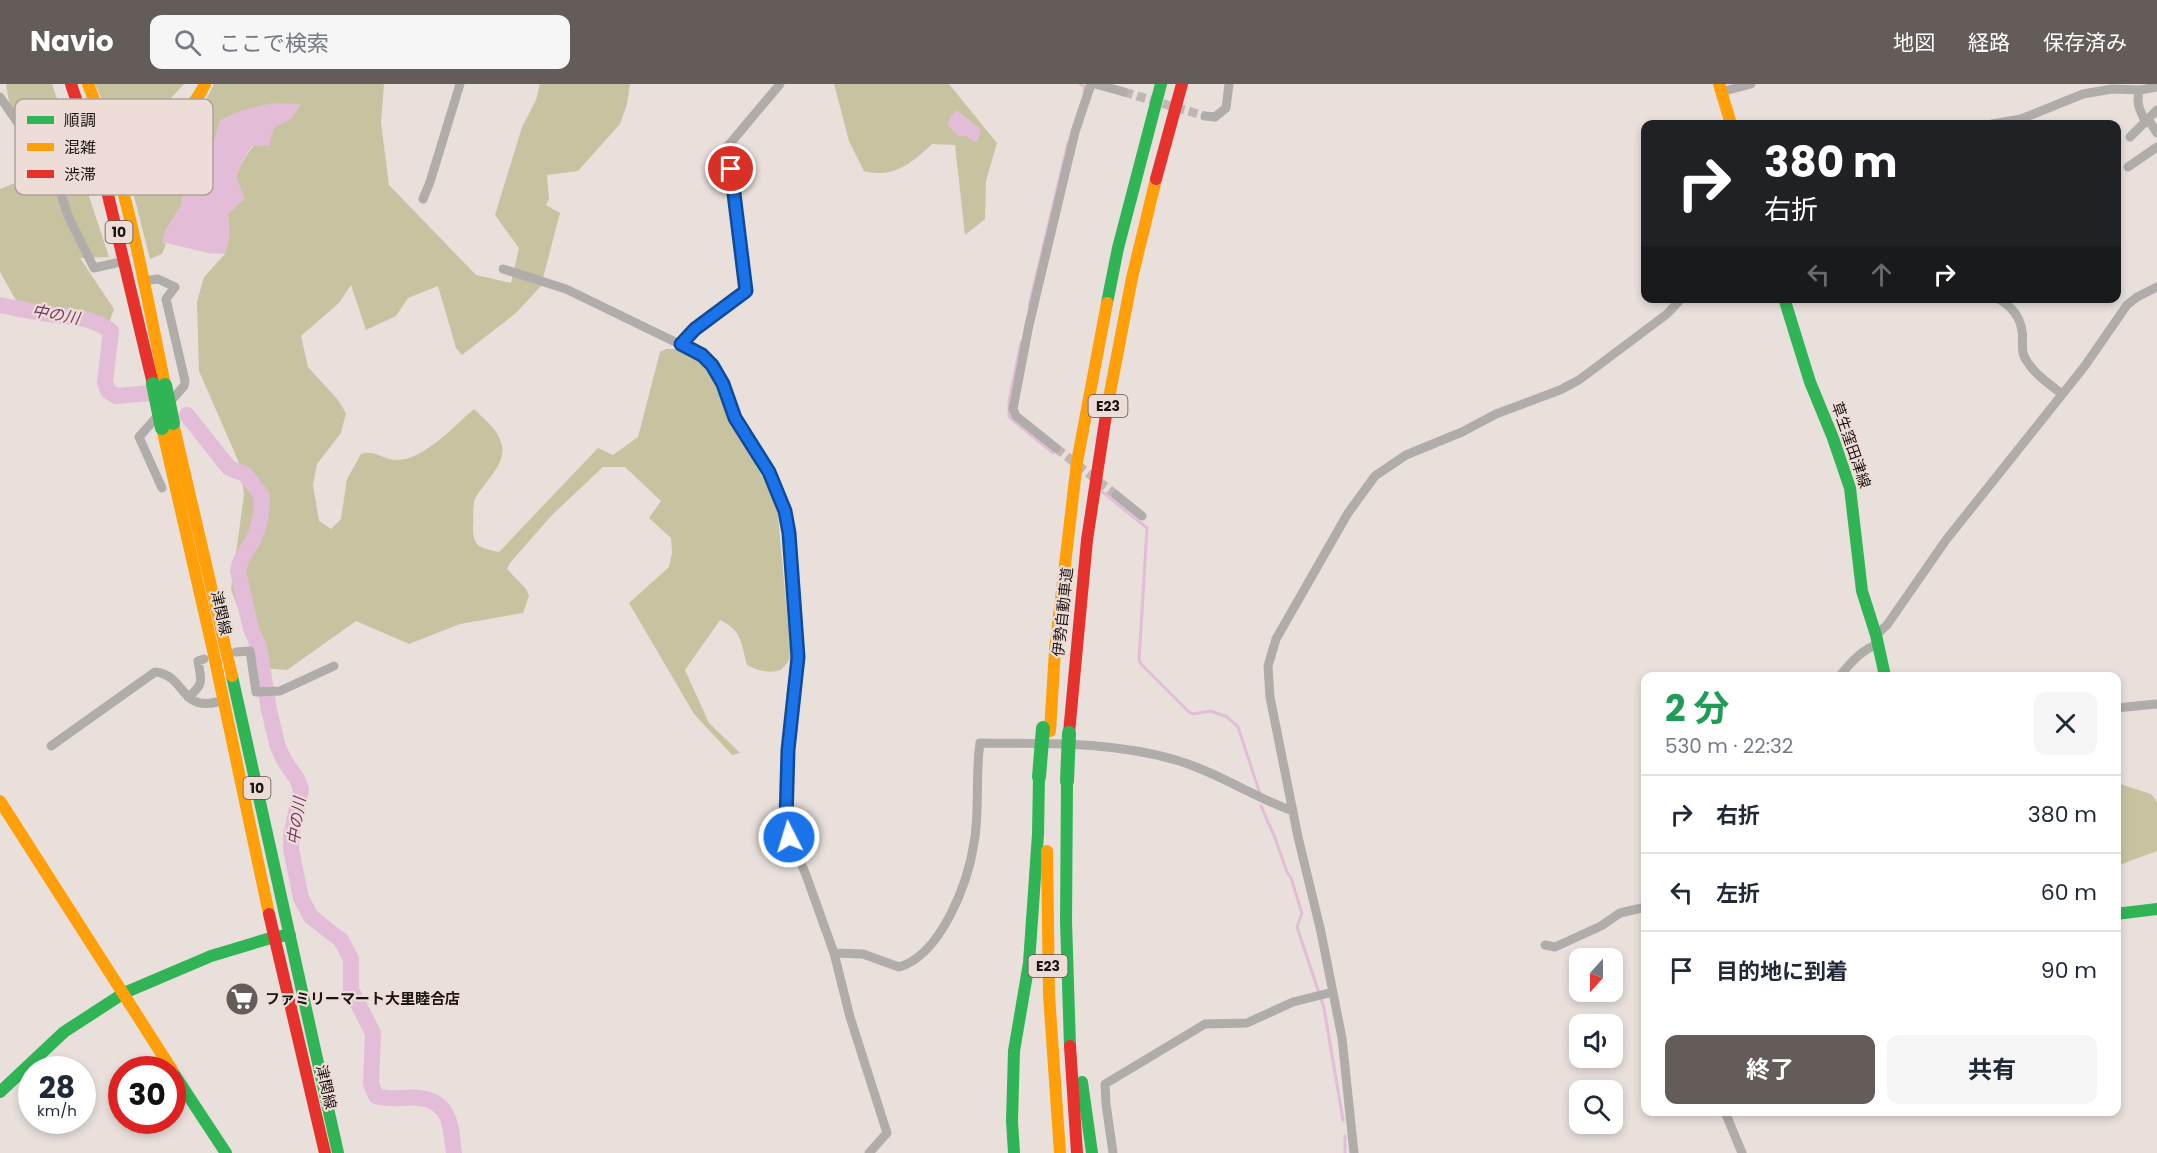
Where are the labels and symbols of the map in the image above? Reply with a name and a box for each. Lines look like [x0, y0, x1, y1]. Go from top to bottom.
legend [15, 99, 213, 195]
text: 順調 [64, 109, 96, 132]
text: 混雑 [64, 136, 96, 159]
pin [705, 143, 756, 194]
text: 渋滞 [64, 163, 96, 186]
road number: 10 [106, 221, 132, 243]
water label: 中の川 [30, 299, 84, 330]
road number: E23 [1088, 395, 1128, 417]
street label: 草生窪田津線 [1827, 399, 1876, 491]
street label: 伊勢自動車道 [1047, 566, 1078, 658]
street label: 津関線 [206, 589, 237, 637]
road number: 10 [244, 777, 270, 799]
water label: 中の川 [282, 794, 312, 846]
position arrow [757, 805, 821, 869]
north arrow [1569, 948, 1623, 1002]
road number: E23 [1028, 955, 1068, 977]
supermarket icon: ファミリーマート大里睦合店 [224, 981, 260, 1017]
place label: ファミリーマート大里睦合店 [265, 988, 460, 1009]
speed limit sign: 30 [108, 1056, 186, 1134]
street label: 津関線 [311, 1063, 342, 1111]

